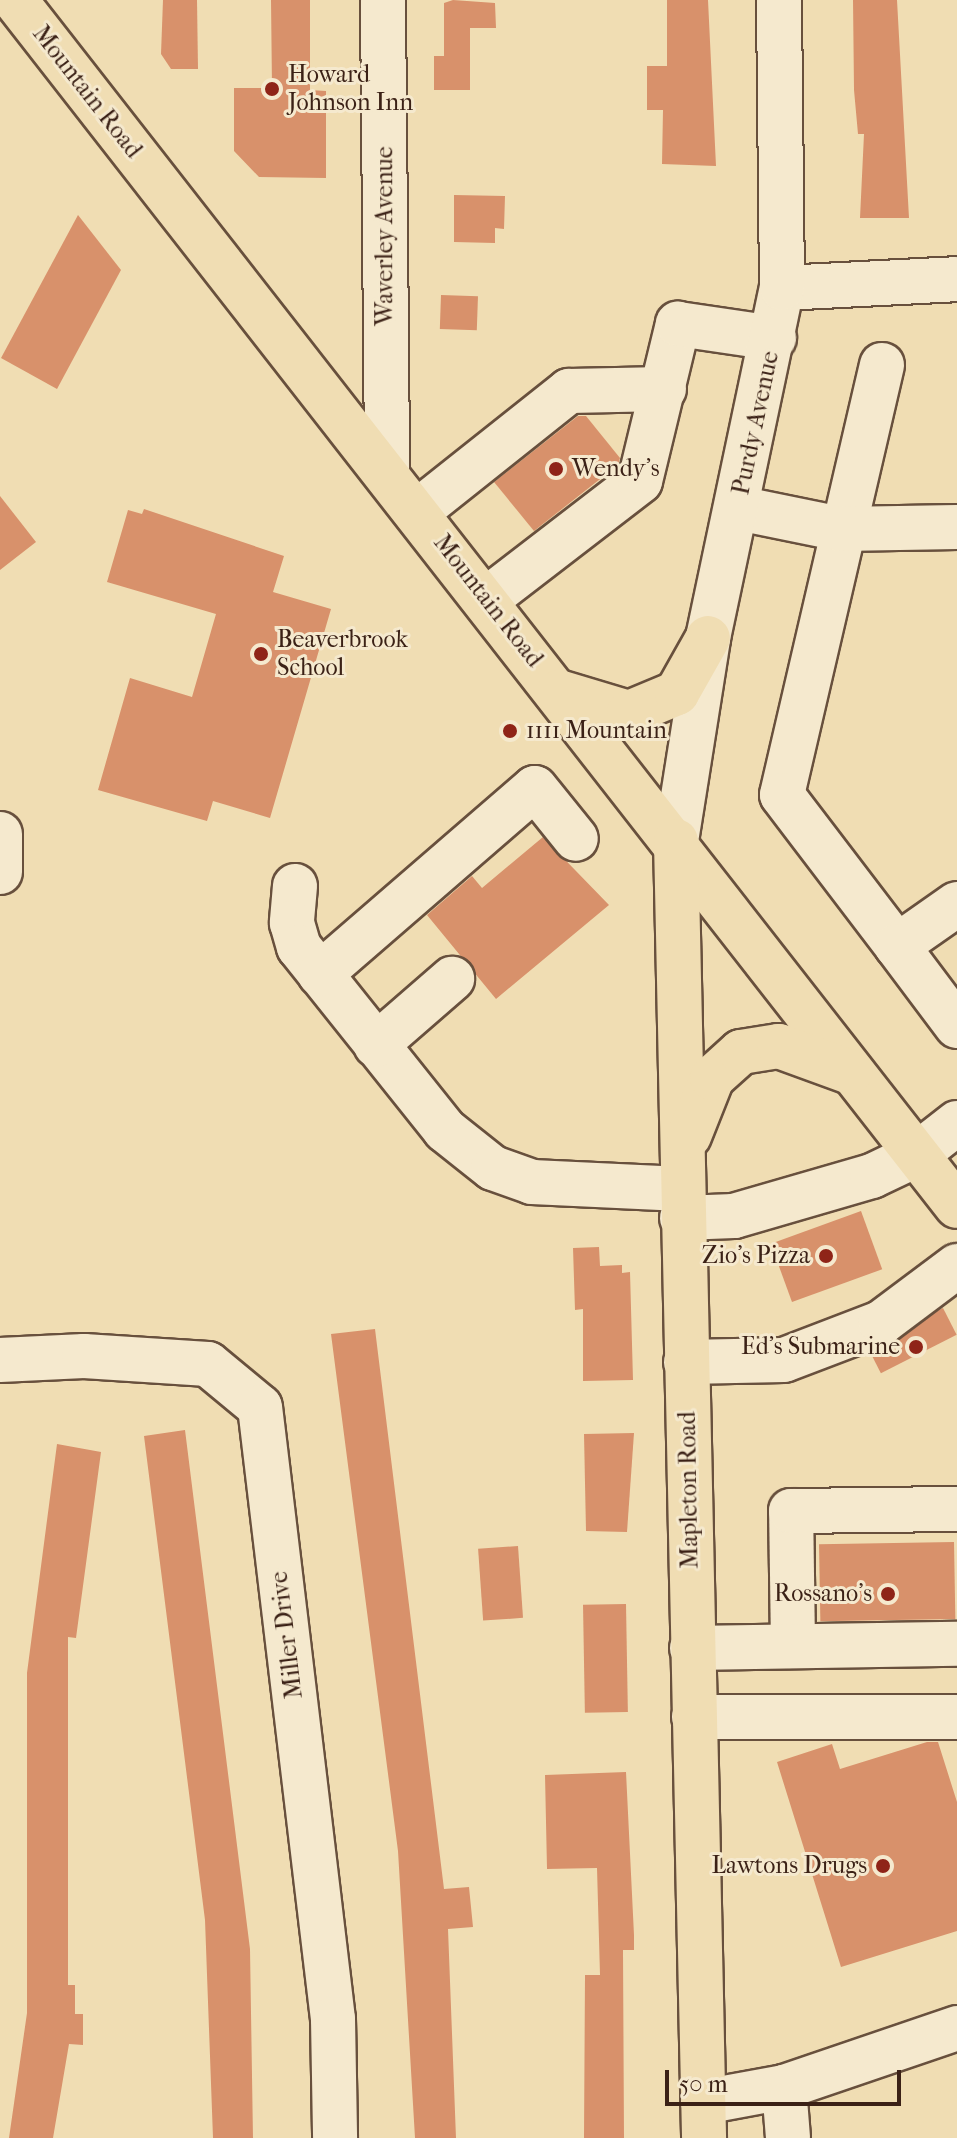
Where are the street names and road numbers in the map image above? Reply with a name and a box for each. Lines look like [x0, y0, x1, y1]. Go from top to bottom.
street label: Mountain Road [26, 20, 148, 164]
street label: Waverley Avenue [371, 146, 399, 326]
street label: Purdy Avenue [727, 349, 785, 497]
street label: Mountain Road [427, 529, 549, 673]
street label: Mapleton Road [673, 1411, 705, 1569]
street label: Miller Drive [265, 1570, 309, 1700]

